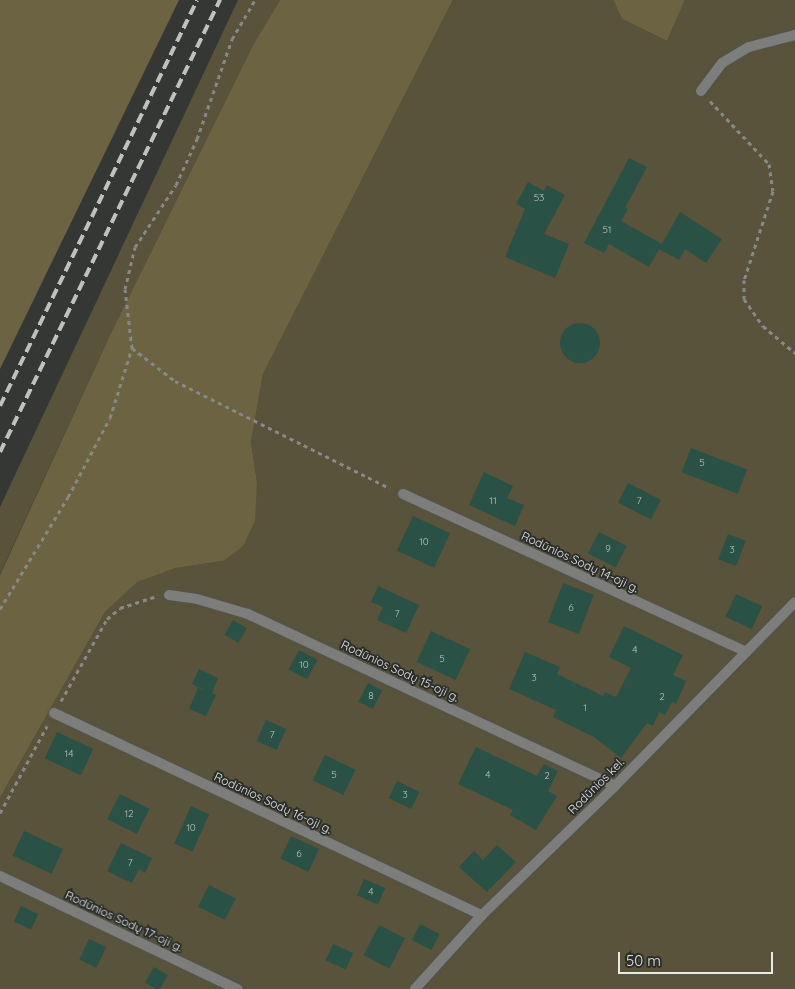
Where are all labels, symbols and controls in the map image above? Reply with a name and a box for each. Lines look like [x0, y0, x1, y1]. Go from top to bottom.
house number: 53 [534, 192, 544, 204]
house number: 51 [602, 224, 612, 236]
house number: 5 [699, 457, 705, 469]
house number: 11 [489, 495, 497, 507]
house number: 7 [636, 495, 642, 507]
street label: Rodūnios Sodų 14-oji g. [519, 528, 641, 596]
house number: 10 [419, 536, 429, 548]
house number: 9 [605, 543, 611, 555]
house number: 3 [729, 544, 735, 556]
house number: 6 [568, 602, 574, 614]
house number: 7 [394, 608, 400, 620]
street label: Rodūnios Sodų 15-oji g. [339, 637, 461, 705]
house number: 4 [632, 644, 638, 656]
house number: 5 [439, 653, 445, 665]
house number: 10 [299, 659, 309, 671]
house number: 3 [531, 672, 537, 684]
house number: 8 [368, 690, 374, 702]
house number: 2 [659, 691, 665, 703]
house number: 1 [583, 702, 587, 714]
house number: 7 [269, 729, 275, 741]
house number: 14 [65, 748, 73, 760]
street label: Rodūnios kel. [565, 755, 627, 817]
street label: Rodūnios Sodų 16-oji g. [212, 769, 334, 837]
house number: 5 [331, 769, 337, 781]
house number: 4 [485, 769, 491, 781]
house number: 2 [544, 770, 550, 782]
house number: 3 [402, 789, 408, 801]
house number: 12 [124, 808, 134, 820]
house number: 10 [186, 822, 196, 834]
house number: 6 [296, 848, 302, 860]
house number: 7 [127, 857, 133, 869]
house number: 4 [368, 886, 374, 898]
street label: Rodūnios Sodų 17-oji g. [63, 887, 185, 955]
scale bar [620, 942, 775, 974]
text: 50 m [626, 951, 661, 970]

